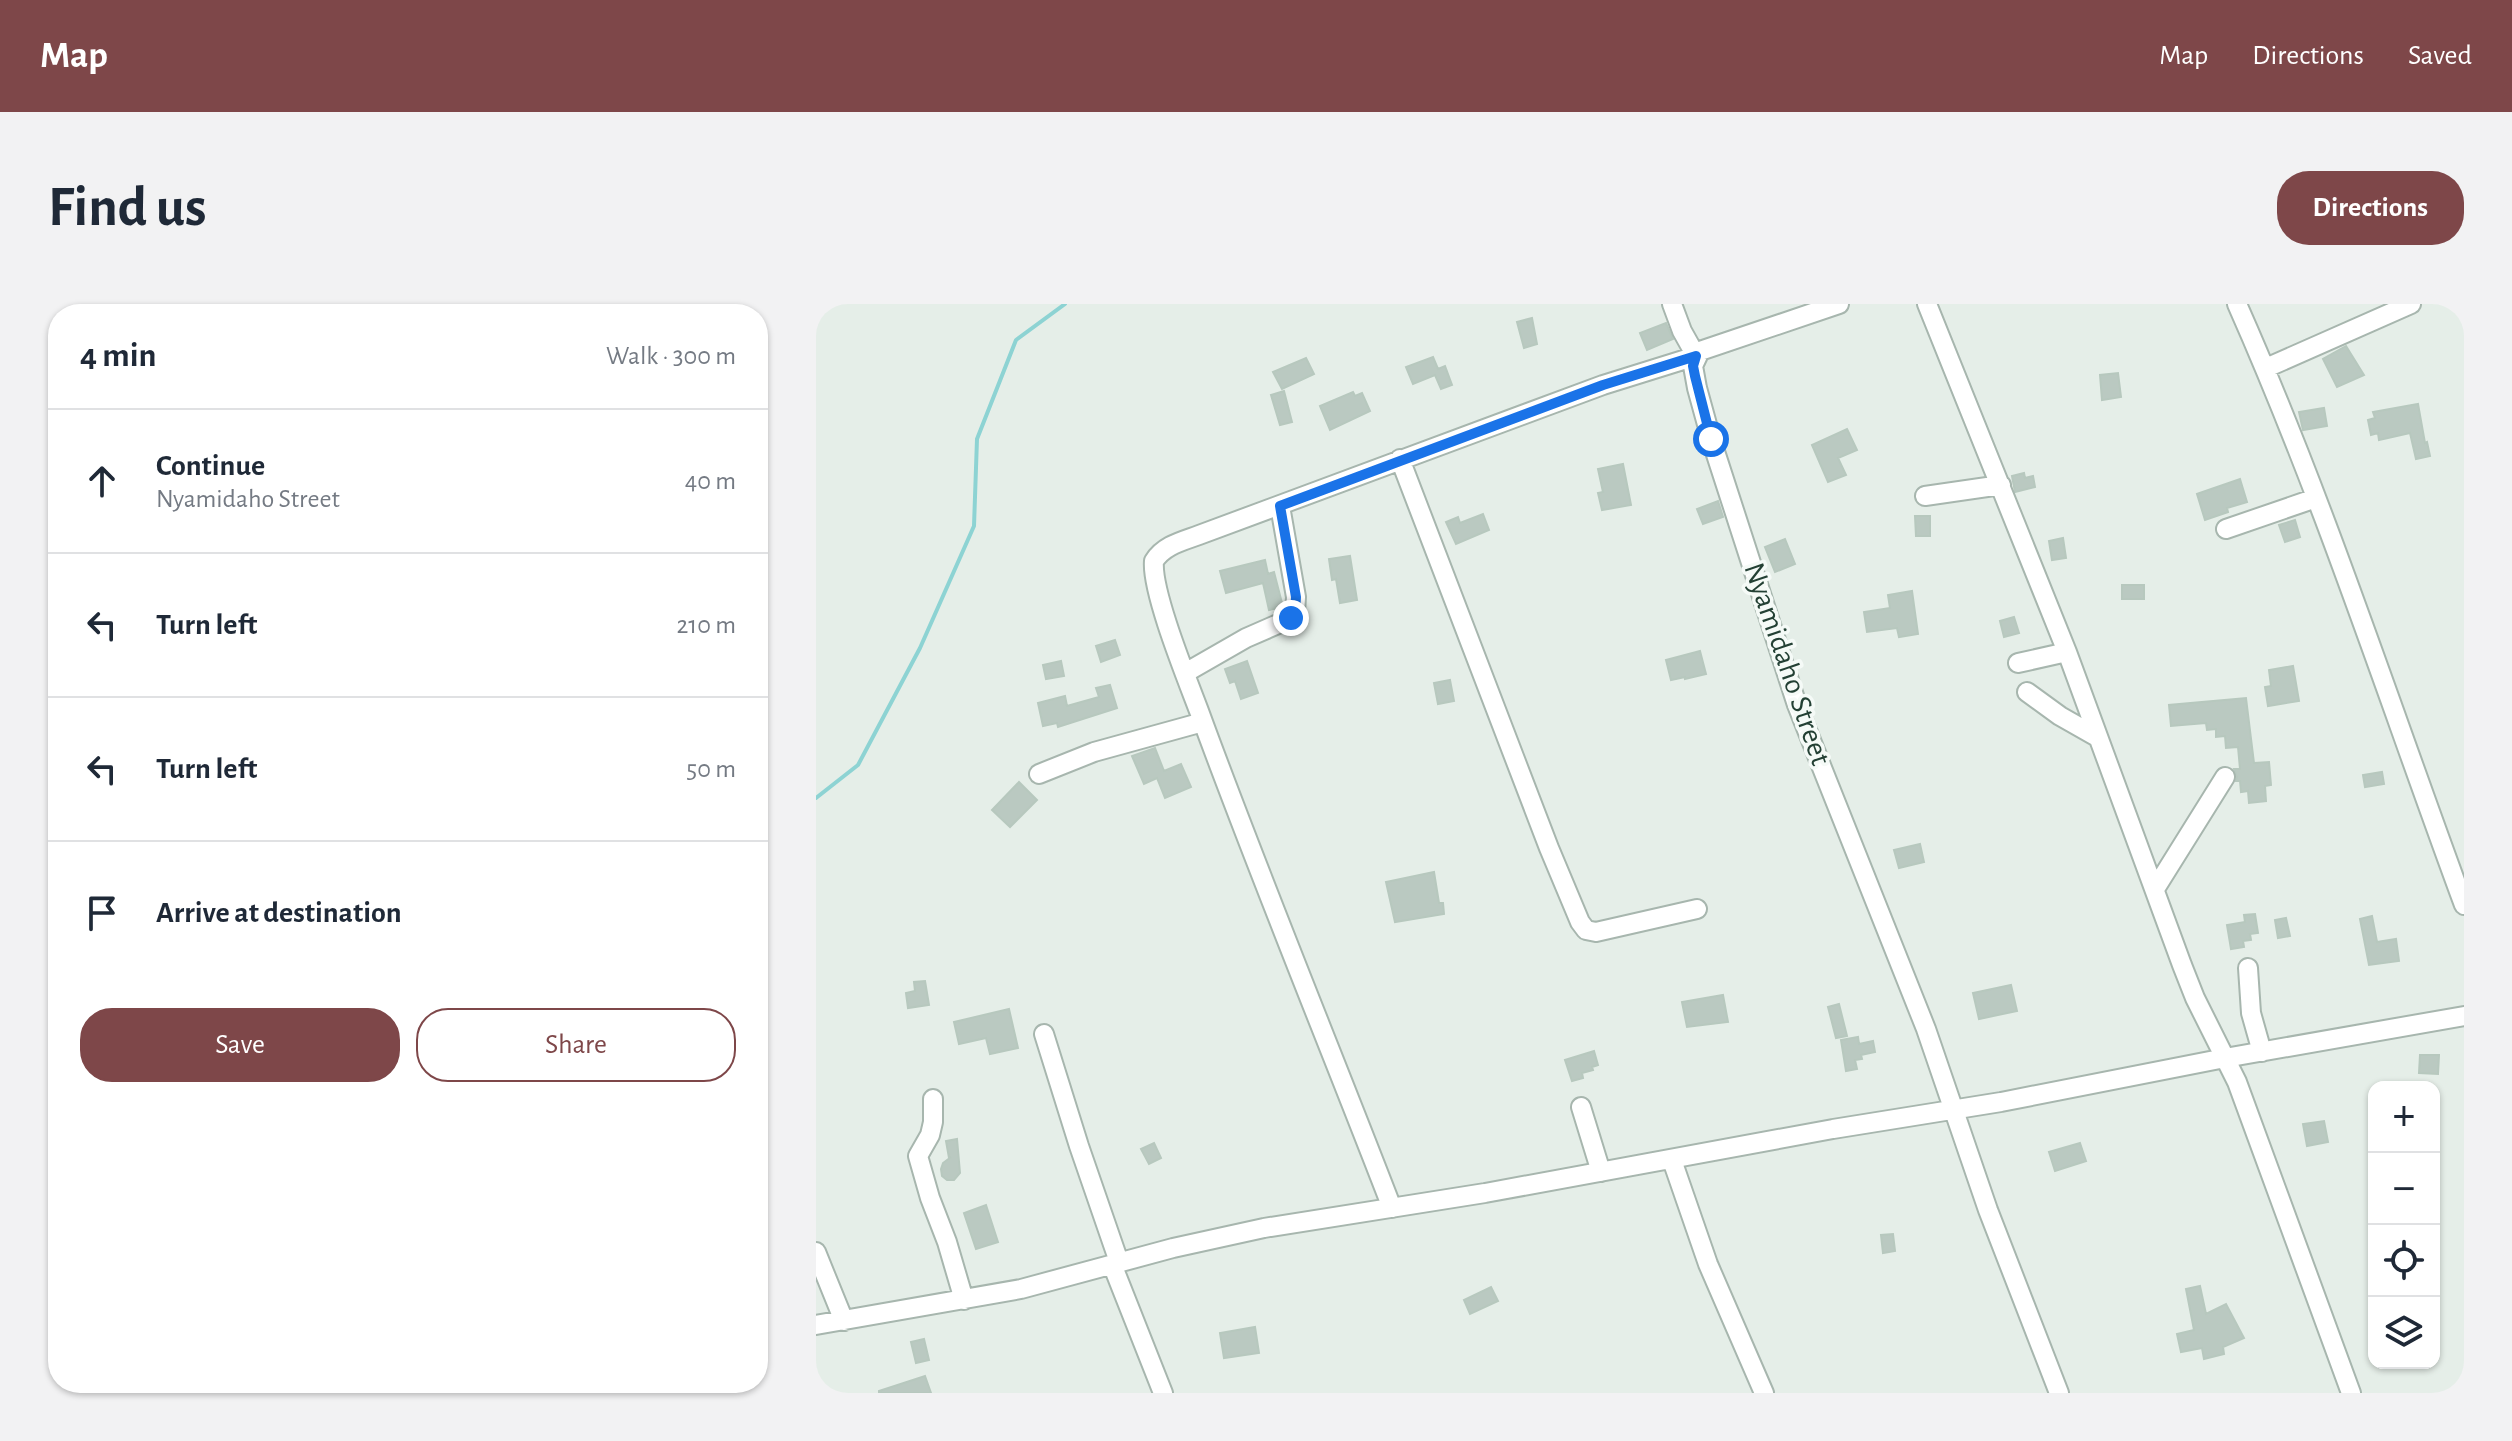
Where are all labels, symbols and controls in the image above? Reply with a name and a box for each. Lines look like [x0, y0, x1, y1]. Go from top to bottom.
text: Map [40, 37, 108, 75]
text: Map [2159, 42, 2208, 70]
text: Directions [2252, 42, 2364, 70]
text: Saved [2408, 42, 2472, 70]
button: Directions [2277, 171, 2464, 245]
text: Find us [48, 180, 206, 236]
text: 4 min [80, 339, 157, 373]
text: Walk · 300 m [606, 343, 736, 369]
route start [1693, 421, 1729, 457]
text: Continue [156, 451, 265, 481]
icon: ahead [80, 459, 124, 503]
text: 40 m [685, 468, 736, 494]
text: Nyamidaho Street [156, 486, 340, 512]
street label: Nyamidaho Street [1738, 559, 1836, 770]
route end [1273, 600, 1309, 636]
icon: left [80, 603, 124, 647]
text: Turn left [156, 610, 257, 640]
text: 210 m [676, 612, 736, 638]
icon: left [80, 747, 124, 791]
text: Turn left [156, 754, 257, 784]
text: 50 m [686, 756, 736, 782]
icon: arrive [80, 891, 124, 935]
text: Arrive at destination [156, 898, 402, 928]
button: Save [80, 1008, 400, 1082]
button: Share [416, 1008, 736, 1082]
map controls [2368, 1081, 2440, 1369]
button: + [2368, 1081, 2440, 1153]
button: − [2368, 1153, 2440, 1225]
button: locate [2368, 1225, 2440, 1297]
button: layers [2368, 1297, 2440, 1369]

